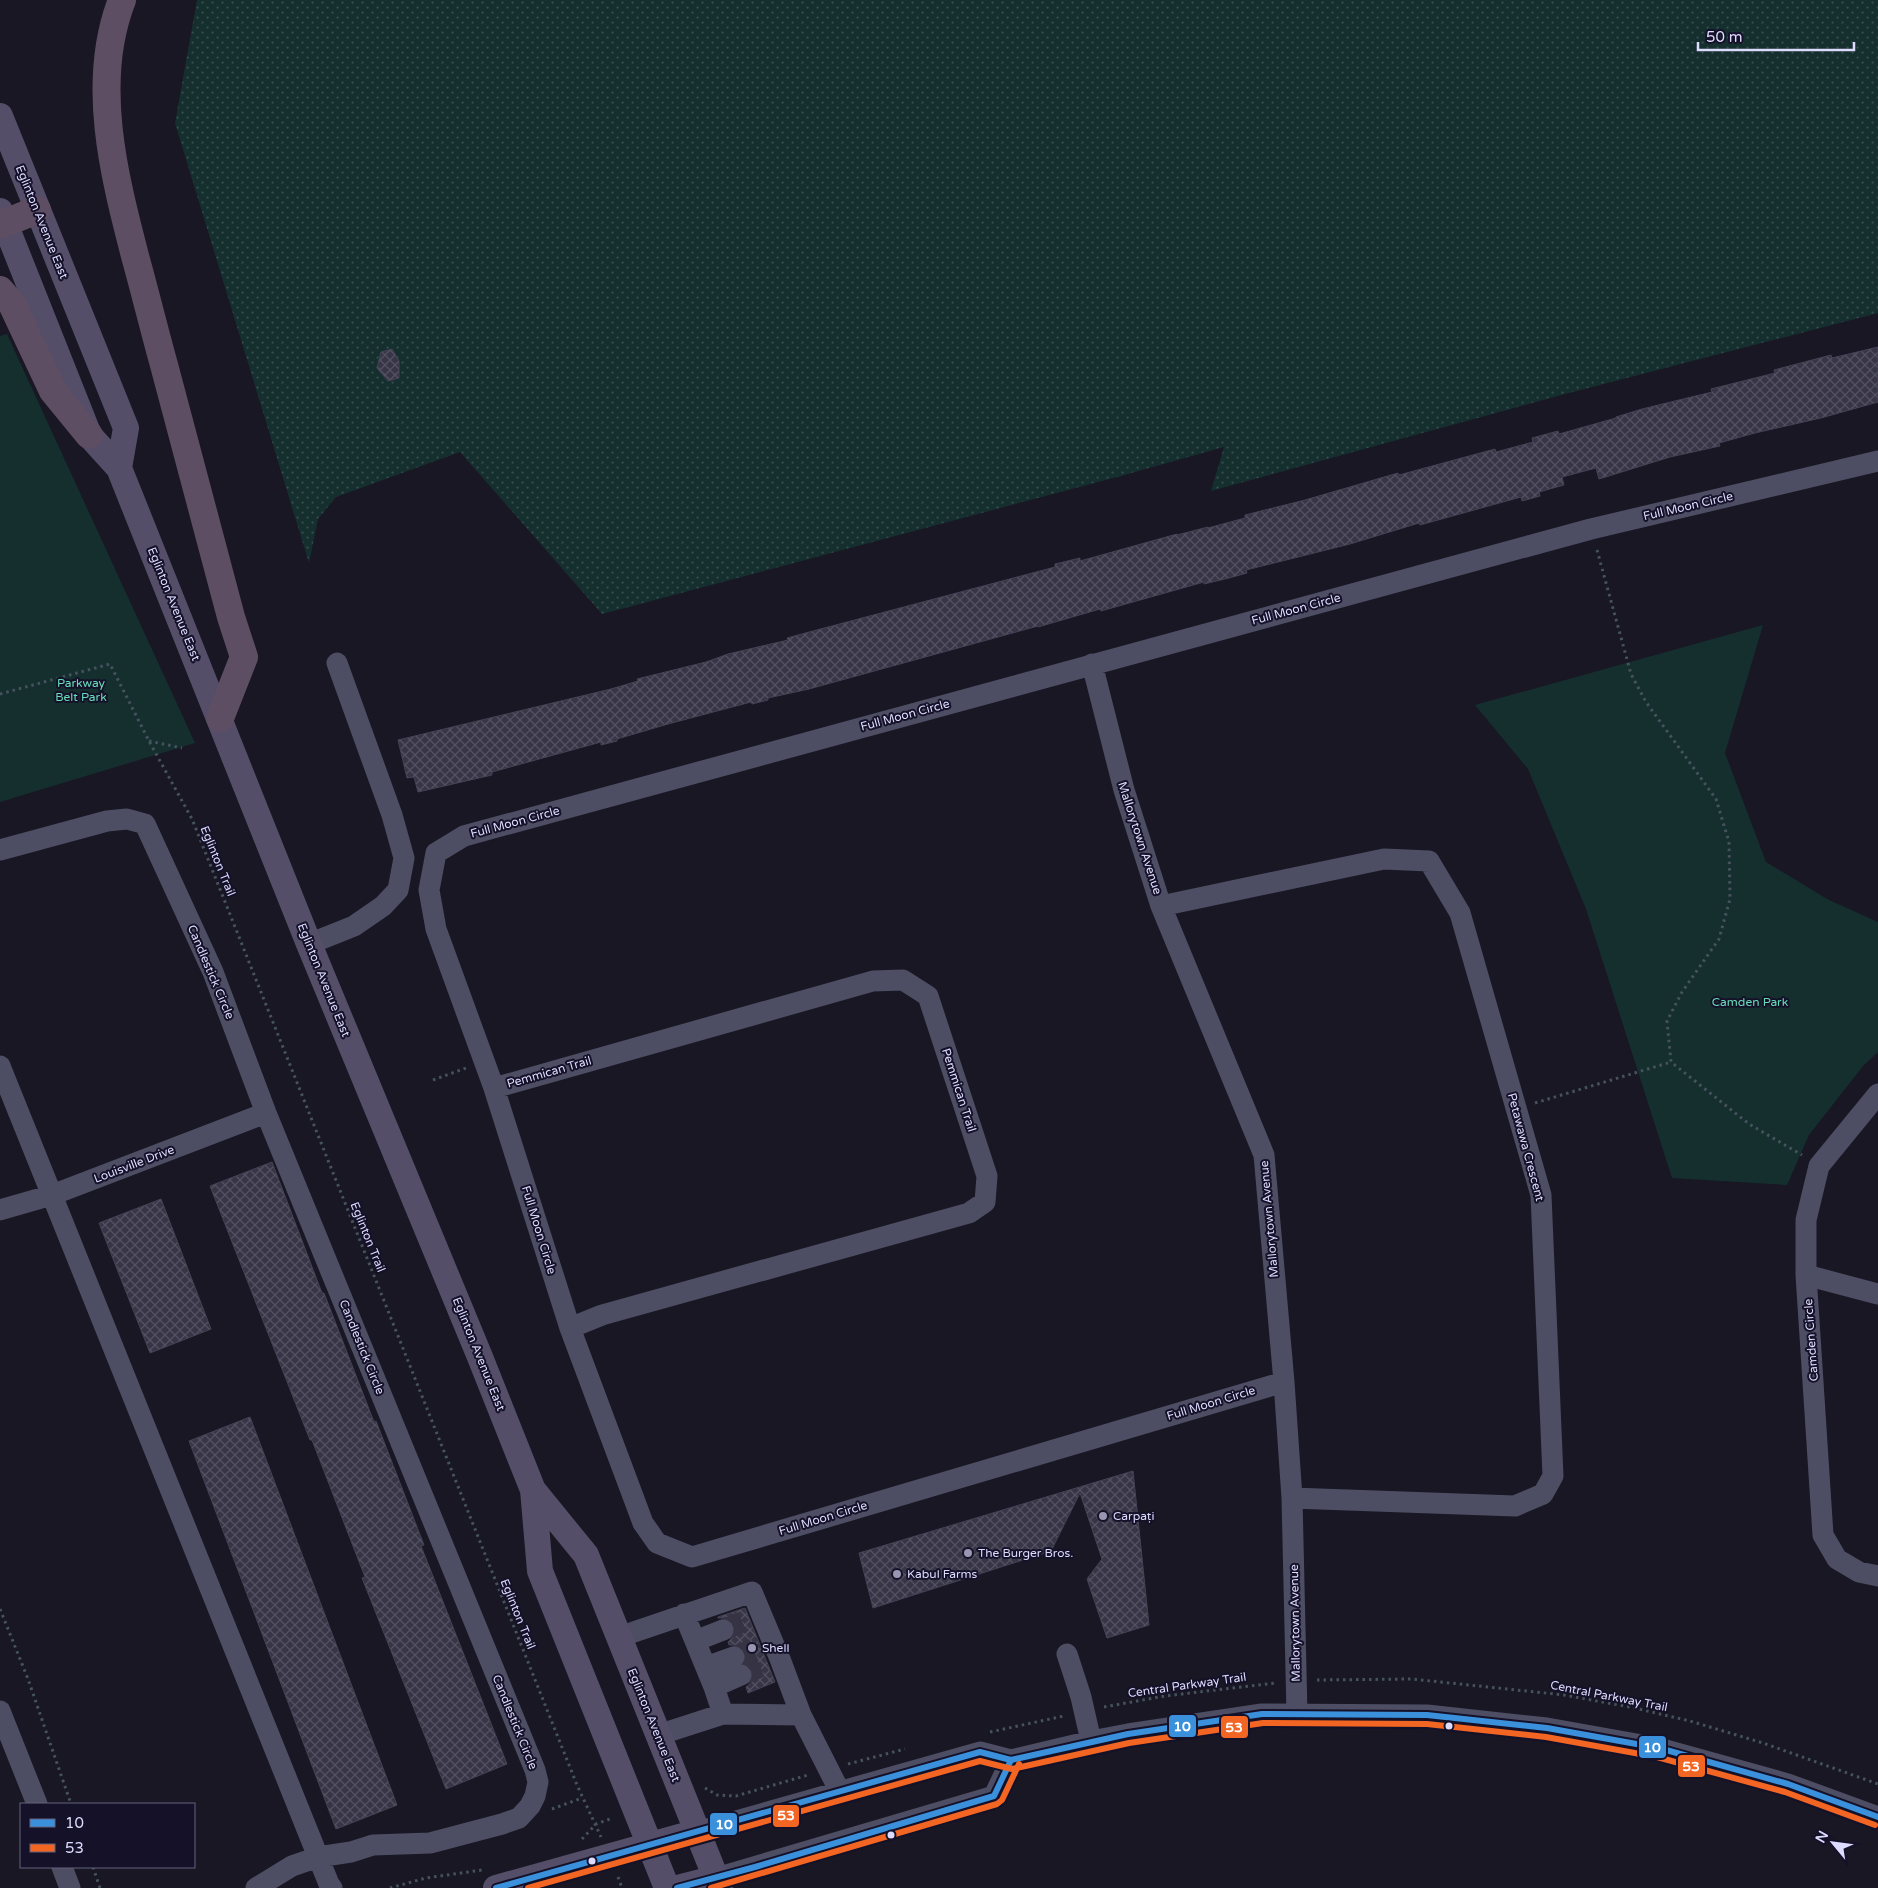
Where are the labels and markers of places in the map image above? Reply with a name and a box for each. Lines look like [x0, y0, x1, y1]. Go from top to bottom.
place label: Carpați [1113, 1509, 1154, 1523]
marker: Carpați [1097, 1510, 1109, 1522]
place label: The Burger Bros. [978, 1546, 1073, 1560]
marker: The Burger Bros. [962, 1547, 974, 1559]
place label: Kabul Farms [907, 1567, 978, 1581]
marker: Kabul Farms [891, 1568, 903, 1580]
place label: Shell [762, 1641, 789, 1655]
marker: Shell [746, 1642, 758, 1654]
unlabelled marker [1444, 1721, 1454, 1731]
unlabelled marker [886, 1830, 896, 1840]
unlabelled marker [587, 1856, 597, 1866]

